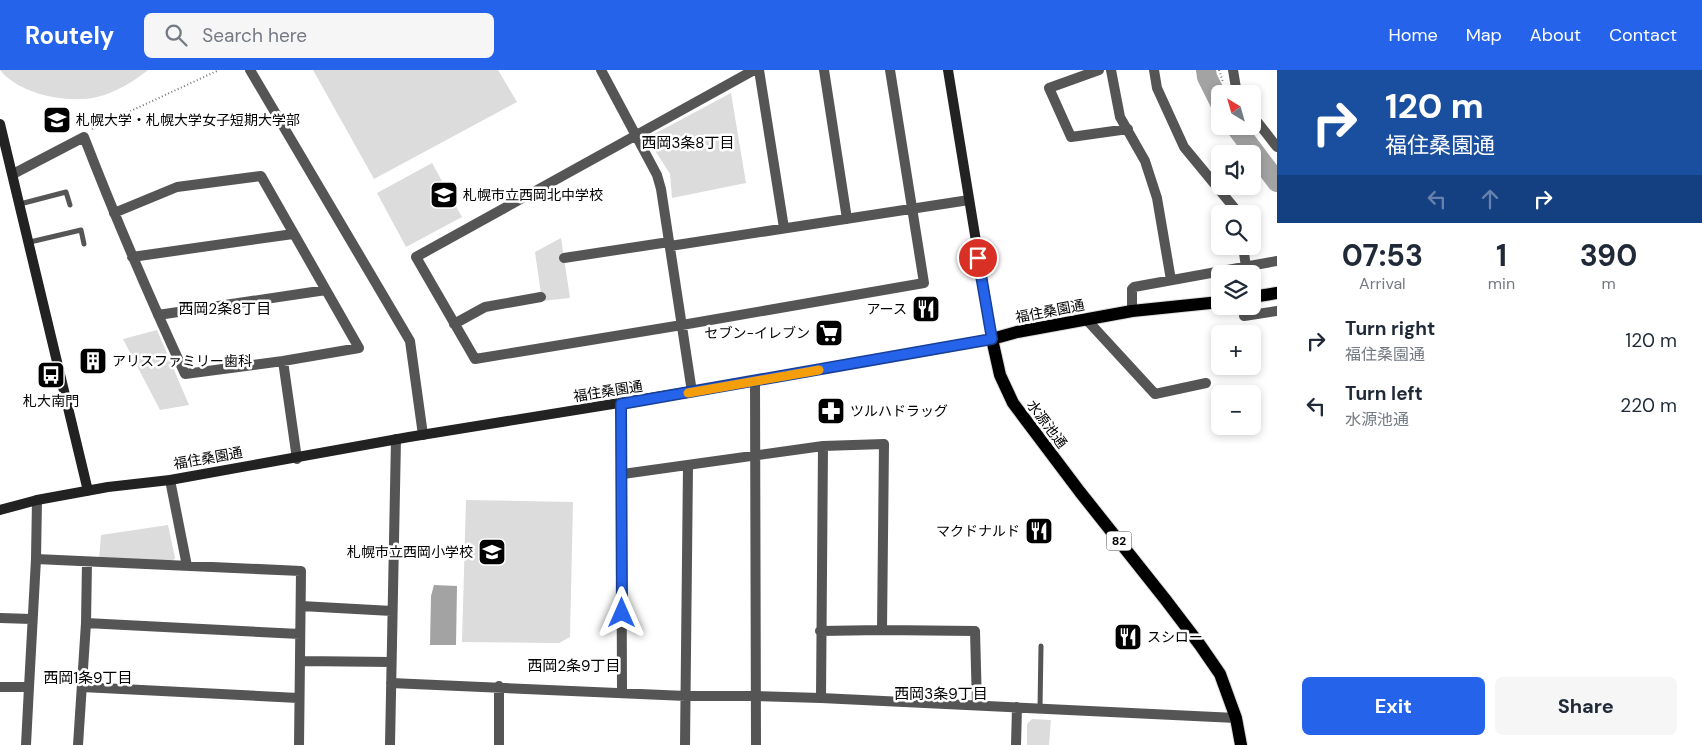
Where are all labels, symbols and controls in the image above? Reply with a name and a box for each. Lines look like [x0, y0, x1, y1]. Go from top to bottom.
search box [144, 13, 494, 58]
text: Routely [25, 20, 114, 51]
icon: search [162, 21, 190, 49]
text: Search here [202, 23, 307, 48]
text: Home [1388, 23, 1438, 47]
text: Map [1466, 23, 1502, 47]
text: About [1530, 23, 1581, 47]
text: Contact [1609, 23, 1677, 47]
text: 120 m [1385, 83, 1484, 129]
north arrow [1211, 85, 1261, 135]
map controls [1211, 85, 1261, 435]
icon: right [1302, 90, 1367, 155]
school or university icon: 札幌大学・札幌大学女子短期大学部 [42, 105, 72, 135]
place label: 札幌大学・札幌大学女子短期大学部 [76, 111, 300, 129]
text: 福住桑園通 [1385, 131, 1495, 160]
district label: 西岡3条8丁目 [642, 133, 735, 153]
button: sound [1211, 145, 1261, 195]
school or university icon: 札幌市立西岡北中学校 [429, 180, 459, 210]
icon: left [1423, 185, 1451, 213]
icon: ahead [1476, 185, 1504, 213]
icon: right [1529, 185, 1557, 213]
place label: 札幌市立西岡北中学校 [463, 186, 603, 204]
button: search [1211, 205, 1261, 255]
text: 07:53 [1342, 236, 1423, 275]
text: 1 [1496, 236, 1507, 275]
text: 390 [1580, 236, 1637, 275]
pin [957, 237, 999, 279]
icon: arrive [964, 244, 992, 272]
button: layers [1211, 265, 1261, 315]
text: Arrival [1359, 273, 1406, 294]
text: min [1488, 273, 1515, 294]
text: m [1601, 273, 1616, 294]
restaurant icon: アース [911, 294, 941, 324]
street label: 福住桑園通 [1014, 295, 1086, 327]
district label: 西岡2条8丁目 [179, 299, 271, 319]
place label: アース [867, 300, 907, 318]
text: Turn right [1345, 316, 1435, 341]
supermarket icon: セブン-イレブン [814, 318, 844, 348]
place label: セブン-イレブン [704, 324, 810, 342]
button: + [1211, 325, 1261, 375]
icon: right [1302, 327, 1330, 355]
text: 120 m [1625, 328, 1677, 353]
text: 福住桑園通 [1345, 344, 1425, 365]
building icon: アリスファミリー歯科 [78, 346, 108, 376]
place label: アリスファミリー歯科 [112, 352, 252, 370]
bus stop icon: 札大南門 [36, 360, 66, 390]
street label: 福住桑園通 [572, 377, 644, 405]
text: Turn left [1345, 381, 1423, 406]
button: − [1211, 385, 1261, 435]
place label: 札大南門 [23, 392, 79, 410]
icon: left [1302, 392, 1330, 420]
text: 220 m [1620, 393, 1677, 418]
pharmacy icon: ツルハドラッグ [816, 396, 846, 426]
street label: 水源池通 [1023, 396, 1071, 452]
place label: ツルハドラッグ [850, 402, 948, 420]
text: 水源池通 [1345, 409, 1409, 430]
street label: 福住桑園通 [172, 443, 244, 473]
restaurant icon: マクドナルド [1024, 516, 1054, 546]
place label: マクドナルド [936, 522, 1020, 540]
road number: 82 [1106, 532, 1132, 551]
school or university icon: 札幌市立西岡小学校 [477, 537, 507, 567]
place label: 札幌市立西岡小学校 [347, 543, 473, 561]
position arrow [595, 586, 647, 638]
restaurant icon: スシロー [1113, 622, 1143, 652]
place label: スシロー [1147, 628, 1203, 646]
district label: 西岡2条9丁目 [527, 656, 621, 676]
district label: 西岡1条9丁目 [43, 668, 133, 688]
button: Exit [1302, 677, 1485, 735]
button: Share [1495, 677, 1677, 735]
district label: 西岡3条9丁目 [894, 684, 988, 704]

